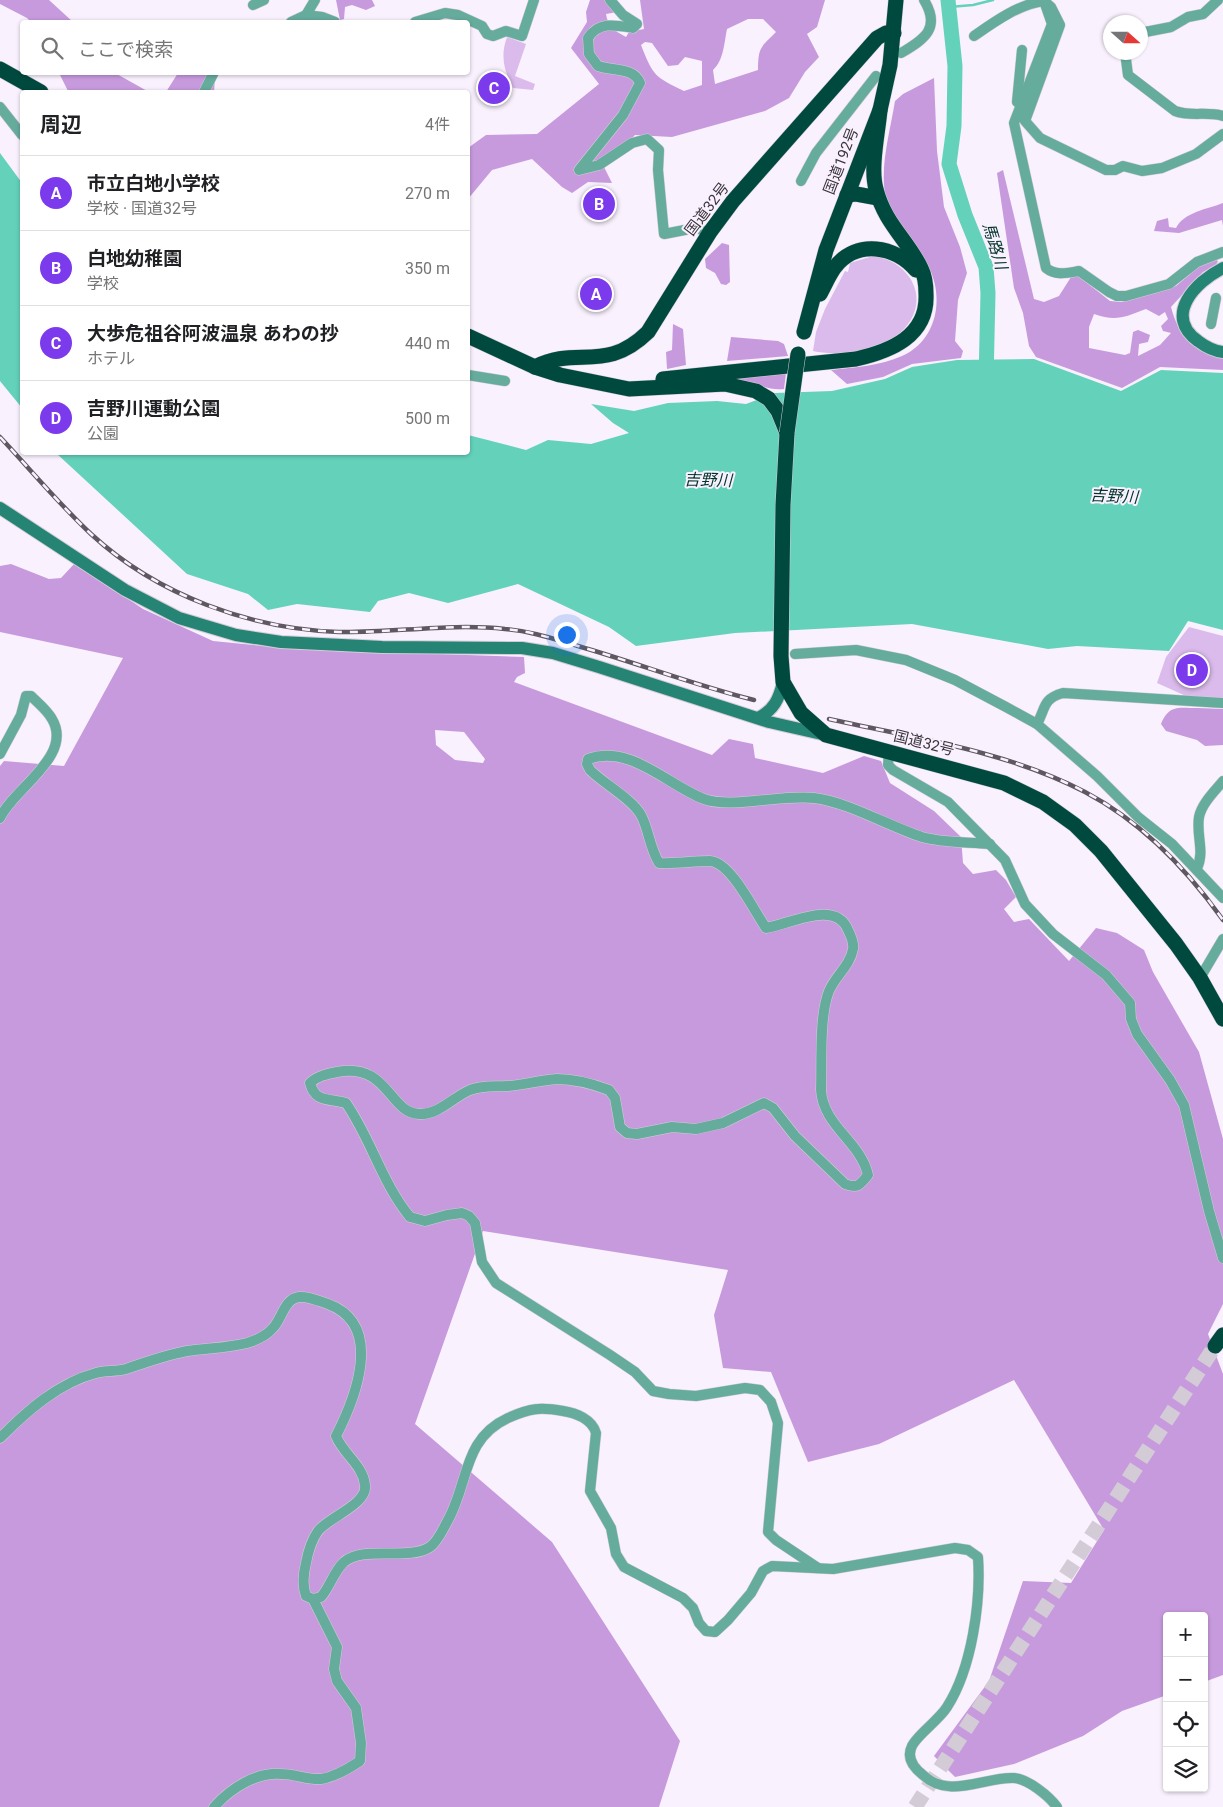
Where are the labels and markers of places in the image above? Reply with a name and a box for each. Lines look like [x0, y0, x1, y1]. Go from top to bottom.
pin: C [478, 69, 510, 107]
pin: B [583, 185, 615, 223]
pin: A [580, 275, 612, 313]
pin: D [1176, 651, 1208, 689]

